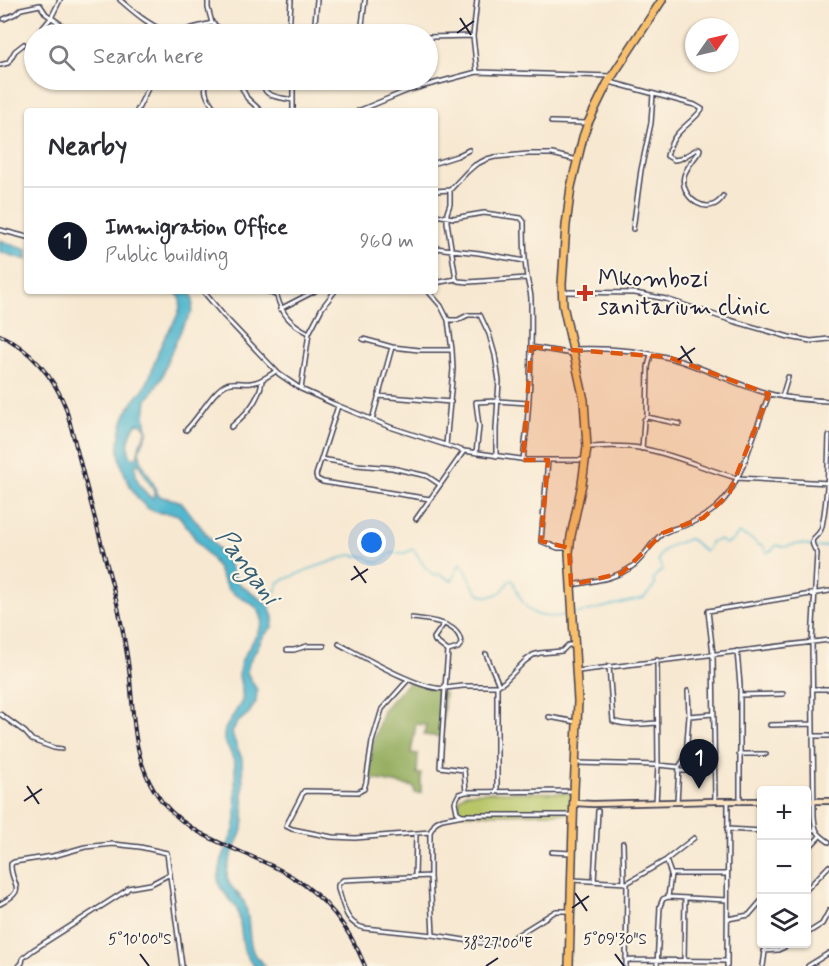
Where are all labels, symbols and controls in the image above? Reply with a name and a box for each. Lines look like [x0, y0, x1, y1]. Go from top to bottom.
north arrow [685, 18, 739, 72]
search box [24, 24, 438, 90]
icon: search [45, 41, 78, 74]
text: Search here [93, 43, 204, 71]
text: Nearby [48, 130, 127, 164]
text: Immigration Office [105, 214, 288, 242]
text: 1 [63, 228, 72, 255]
text: 960 m [360, 228, 414, 255]
text: Public building [105, 242, 228, 269]
place label: Mkombozi sanitarium clinic [598, 264, 770, 323]
marker: Mkombozi sanitarium clinic [576, 284, 594, 302]
water label: Pangani [206, 522, 289, 616]
your location [357, 528, 386, 557]
pin: 1 [680, 740, 718, 789]
map controls [757, 786, 811, 948]
button: + [757, 786, 811, 840]
button: − [757, 840, 811, 894]
button: layers [757, 894, 811, 948]
text: 5°10'00"S [108, 930, 172, 950]
text: 5°09'30"S [583, 930, 647, 950]
text: 38°27'00"E [463, 934, 533, 954]

